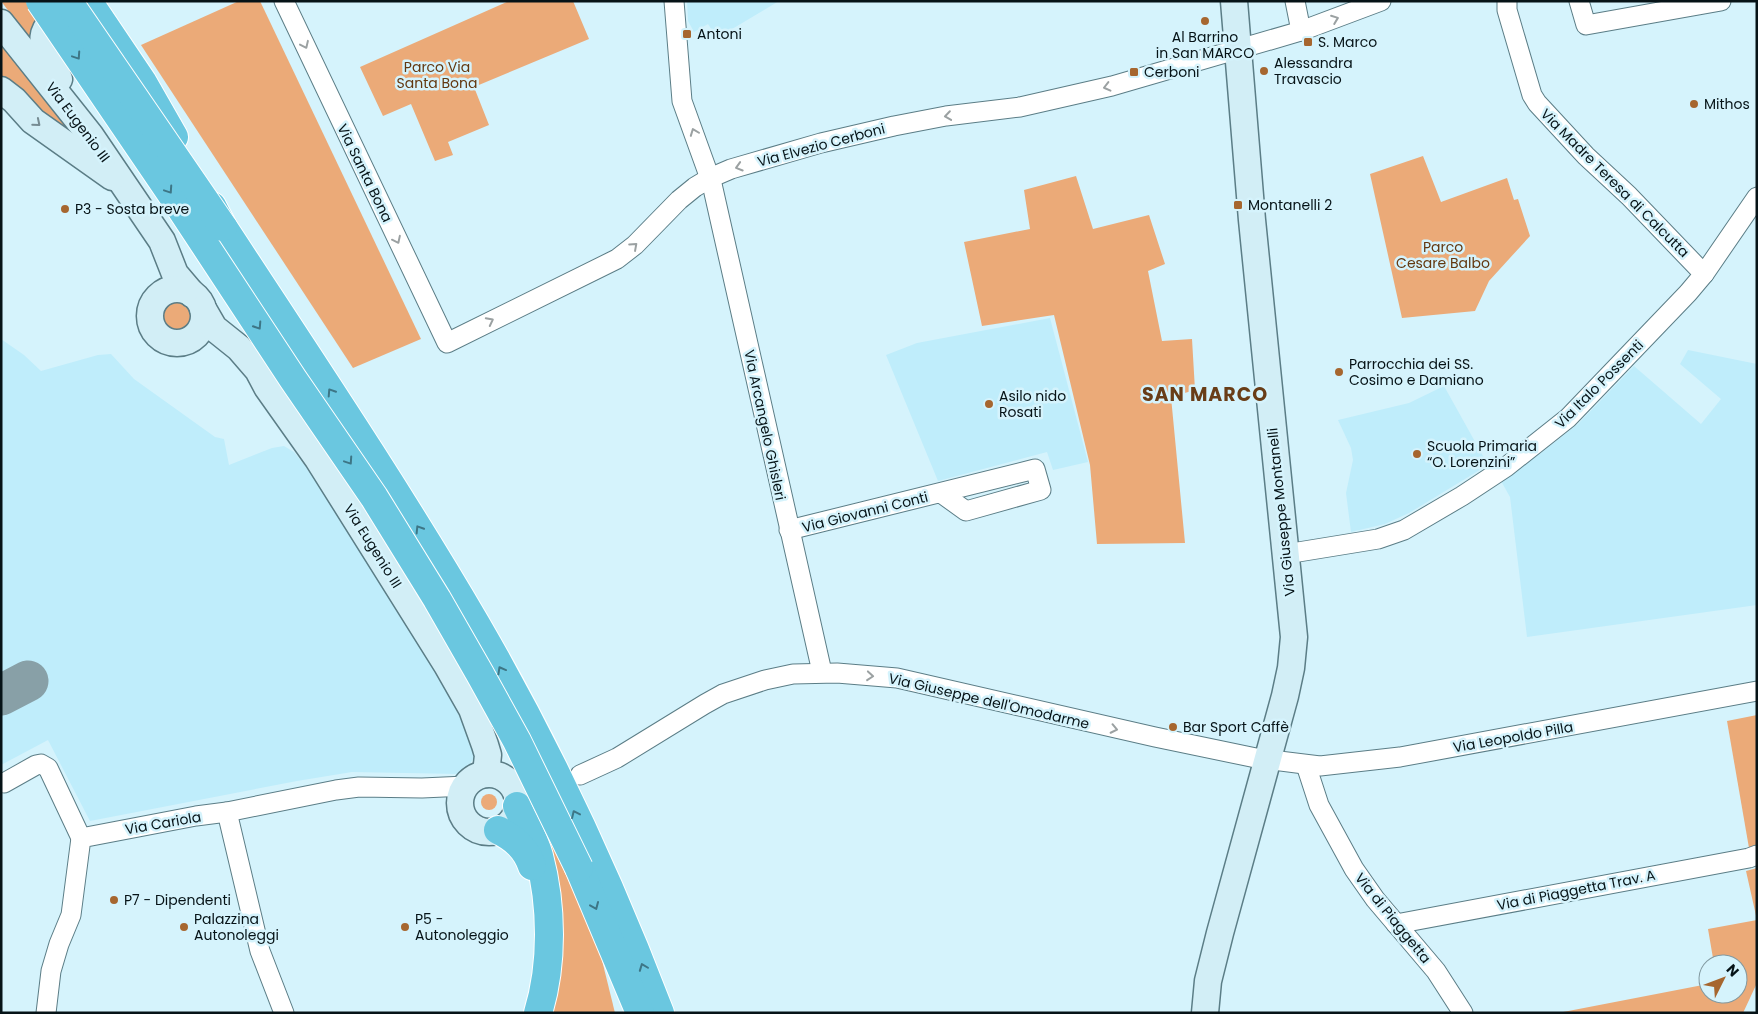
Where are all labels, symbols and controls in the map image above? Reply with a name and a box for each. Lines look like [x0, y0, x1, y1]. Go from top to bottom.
one-way arrow [1330, 14, 1339, 25]
marker: Al Barrino in San MARCO [1199, 15, 1211, 27]
place label: Antoni [697, 24, 742, 44]
place label: Al Barrino in San MARCO [1156, 27, 1254, 63]
marker: Antoni [681, 28, 693, 40]
place label: S. Marco [1318, 32, 1377, 52]
marker: S. Marco [1302, 36, 1314, 48]
one-way arrow [298, 40, 308, 49]
one-way arrow [71, 50, 80, 60]
place label: Alessandra Travascio [1274, 53, 1353, 89]
park label: Parco Via Santa Bona [397, 57, 477, 93]
place label: Cerboni [1144, 62, 1200, 82]
marker: Alessandra Travascio [1258, 65, 1270, 77]
marker: Cerboni [1128, 66, 1140, 78]
street label: Via Eugenio III [41, 78, 115, 166]
one-way arrow [1104, 81, 1112, 91]
place label: Mithos [1704, 94, 1750, 114]
marker: Mithos [1688, 98, 1700, 110]
street label: Via Madre Teresa di Calcutta [1536, 104, 1694, 262]
one-way arrow [944, 111, 952, 121]
one-way arrow [31, 118, 40, 127]
street label: Via Elvezio Cerboni [755, 118, 887, 172]
street label: Via Santa Bona [333, 121, 397, 225]
one-way arrow [690, 128, 700, 137]
one-way arrow [736, 161, 744, 171]
one-way arrow [163, 184, 172, 194]
place label: Montanelli 2 [1248, 195, 1332, 215]
place label: P3 - Sosta breve [75, 199, 190, 219]
marker: Montanelli 2 [1232, 199, 1244, 211]
marker: P3 - Sosta breve [59, 203, 71, 215]
one-way arrow [391, 235, 401, 244]
park label: Parco Cesare Balbo [1396, 237, 1490, 273]
one-way arrow [628, 243, 637, 252]
one-way arrow [485, 317, 494, 327]
one-way arrow [252, 320, 261, 329]
street label: Via Italo Possenti [1550, 335, 1648, 433]
street label: Via Arcangelo Ghisleri [739, 348, 791, 502]
place label: Parrocchia dei SS. Cosimo e Damiano [1349, 354, 1484, 390]
marker: Parrocchia dei SS. Cosimo e Damiano [1333, 366, 1345, 378]
district label: SAN MARCO [1142, 381, 1268, 408]
place label: Asilo nido Rosati [999, 386, 1066, 422]
one-way arrow [328, 389, 338, 398]
marker: Asilo nido Rosati [983, 398, 995, 410]
street label: Via Giuseppe Montanelli [1262, 427, 1300, 597]
place label: Scuola Primaria “O. Lorenzini” [1427, 436, 1537, 472]
marker: Scuola Primaria “O. Lorenzini” [1411, 448, 1423, 460]
one-way arrow [343, 455, 352, 464]
street label: Via Giovanni Conti [800, 487, 930, 537]
street label: Via Eugenio III [339, 500, 407, 592]
one-way arrow [415, 526, 425, 535]
one-way arrow [497, 666, 507, 675]
street label: Via Giuseppe dell'Omodarme [887, 668, 1092, 734]
one-way arrow [866, 670, 874, 681]
place label: Bar Sport Caffè [1183, 717, 1289, 737]
street label: Via Leopoldo Pilla [1451, 717, 1575, 757]
marker: Bar Sport Caffè [1167, 721, 1179, 733]
one-way arrow [1110, 723, 1119, 733]
street label: Via Cariola [123, 806, 203, 840]
one-way arrow [571, 810, 582, 819]
street label: Via di Piaggetta Trav. A [1495, 865, 1657, 915]
street label: Via di Piaggetta [1350, 869, 1436, 967]
place label: P7 - Dipendenti [124, 890, 231, 910]
marker: P7 - Dipendenti [108, 894, 120, 906]
one-way arrow [589, 901, 600, 910]
place label: Palazzina Autonoleggi [194, 909, 279, 945]
place label: P5 - Autonoleggio [415, 909, 509, 945]
marker: Palazzina Autonoleggi [178, 921, 190, 933]
marker: P5 - Autonoleggio [399, 921, 411, 933]
north arrow [1698, 954, 1748, 1004]
text: N [1722, 960, 1744, 981]
one-way arrow [639, 963, 649, 972]

